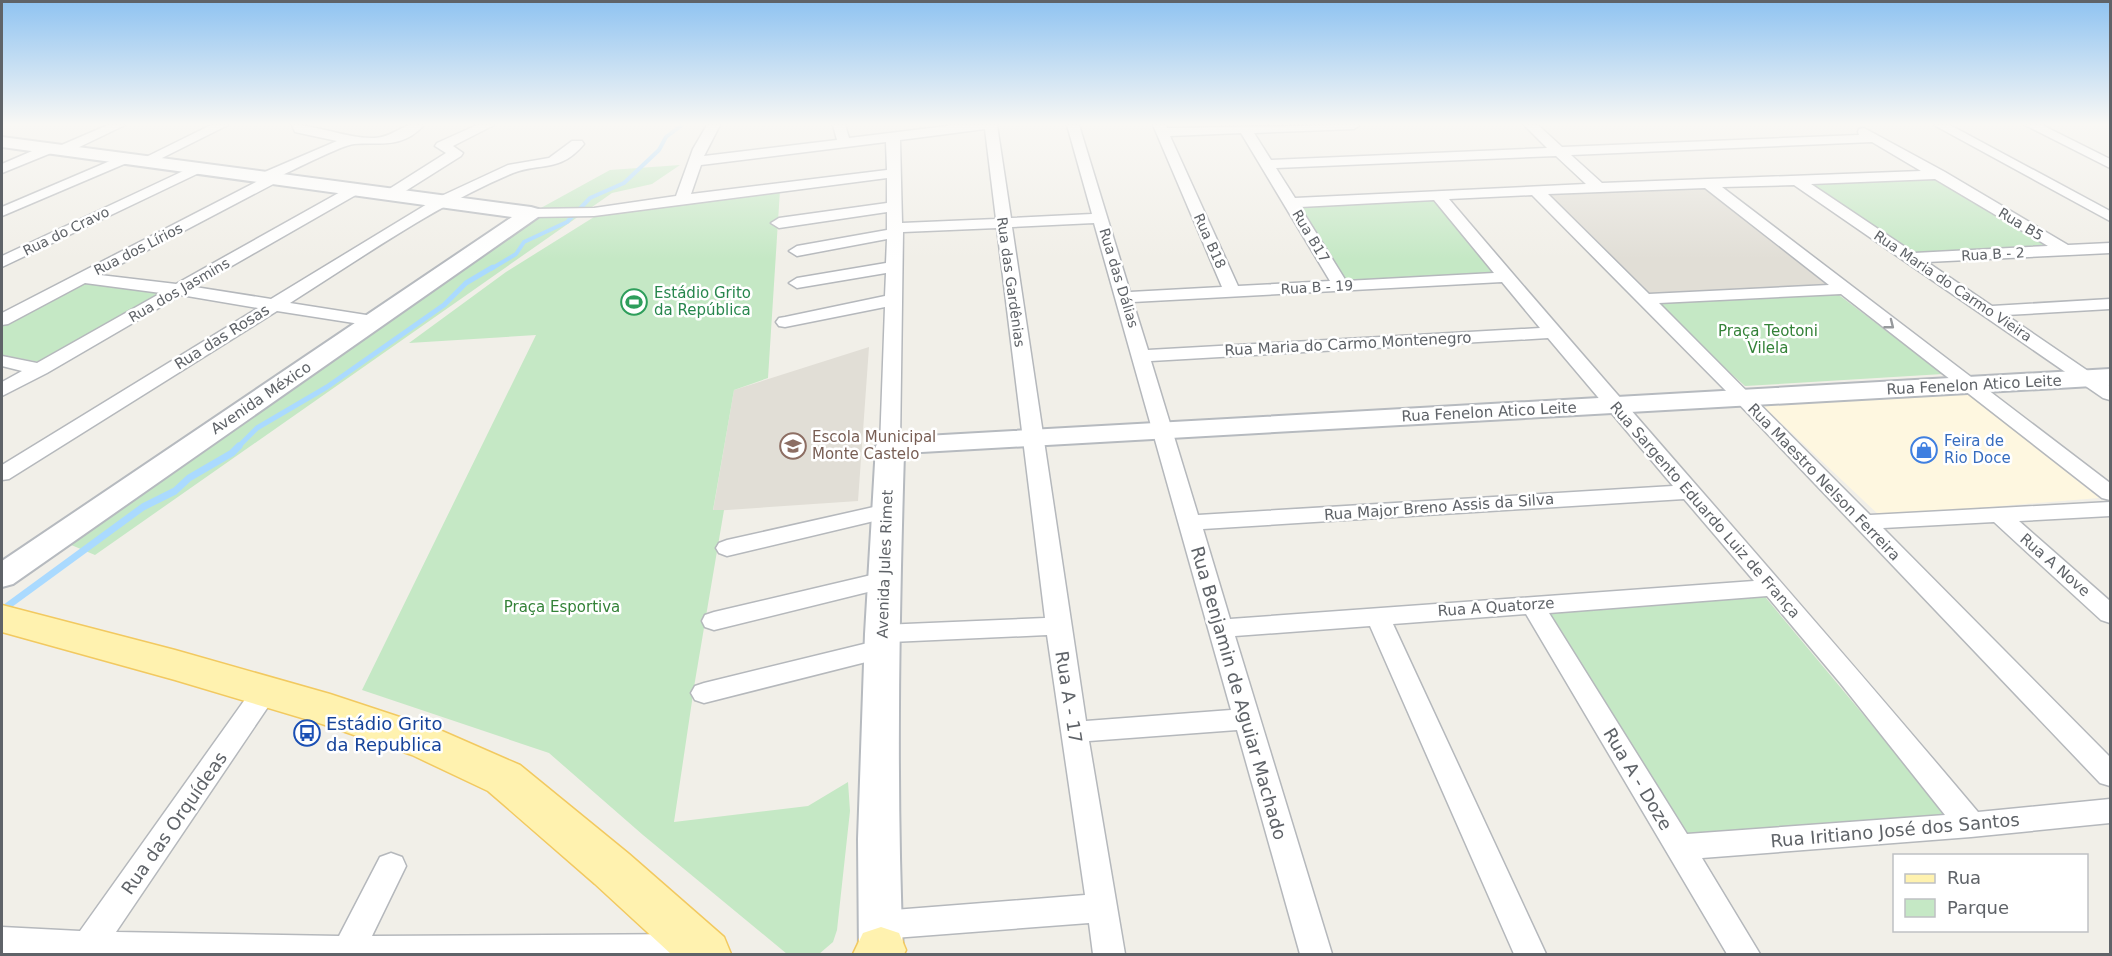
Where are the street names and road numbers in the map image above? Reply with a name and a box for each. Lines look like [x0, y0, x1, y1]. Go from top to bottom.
street label: Rua do Cravo [20, 203, 112, 259]
street label: Rua B5 [1996, 204, 2046, 244]
street label: Rua B17 [1289, 207, 1333, 265]
street label: Rua B18 [1191, 211, 1229, 271]
street label: Rua das Gardênias [994, 216, 1028, 348]
street label: Rua dos Lírios [91, 220, 185, 278]
street label: Rua das Dálias [1096, 226, 1142, 330]
street label: Rua Maria do Carmo Vieira [1871, 227, 2035, 345]
street label: Rua B - 2 [1961, 244, 2025, 264]
street label: Rua dos Jasmins [126, 255, 232, 325]
street label: Rua B - 19 [1280, 277, 1354, 297]
street label: Rua das Rosas [171, 301, 273, 373]
street label: Rua Maria do Carmo Montenegro [1224, 329, 1472, 359]
street label: Avenida México [207, 358, 315, 438]
street label: Rua Fenelon Atico Leite [1886, 371, 2062, 399]
street label: Rua Fenelon Atico Leite [1401, 398, 1577, 426]
street label: Rua Sargento Eduardo Luiz de França [1606, 398, 1804, 622]
street label: Rua Maestro Nelson Ferreira [1744, 400, 1904, 564]
street label: Avenida Jules Rimet [873, 489, 897, 639]
street label: Rua Major Breno Assis da Silva [1323, 490, 1555, 524]
street label: Rua A Nove [2016, 530, 2094, 600]
street label: Rua Benjamin de Aguiar Machado [1187, 544, 1291, 842]
street label: Rua A Quatorze [1437, 594, 1555, 620]
street label: Rua A - 17 [1051, 649, 1087, 745]
street label: Rua A - Doze [1599, 724, 1677, 834]
street label: Rua das Orquídeas [117, 748, 231, 898]
street label: Rua Iritiano José dos Santos [1769, 809, 2021, 851]

